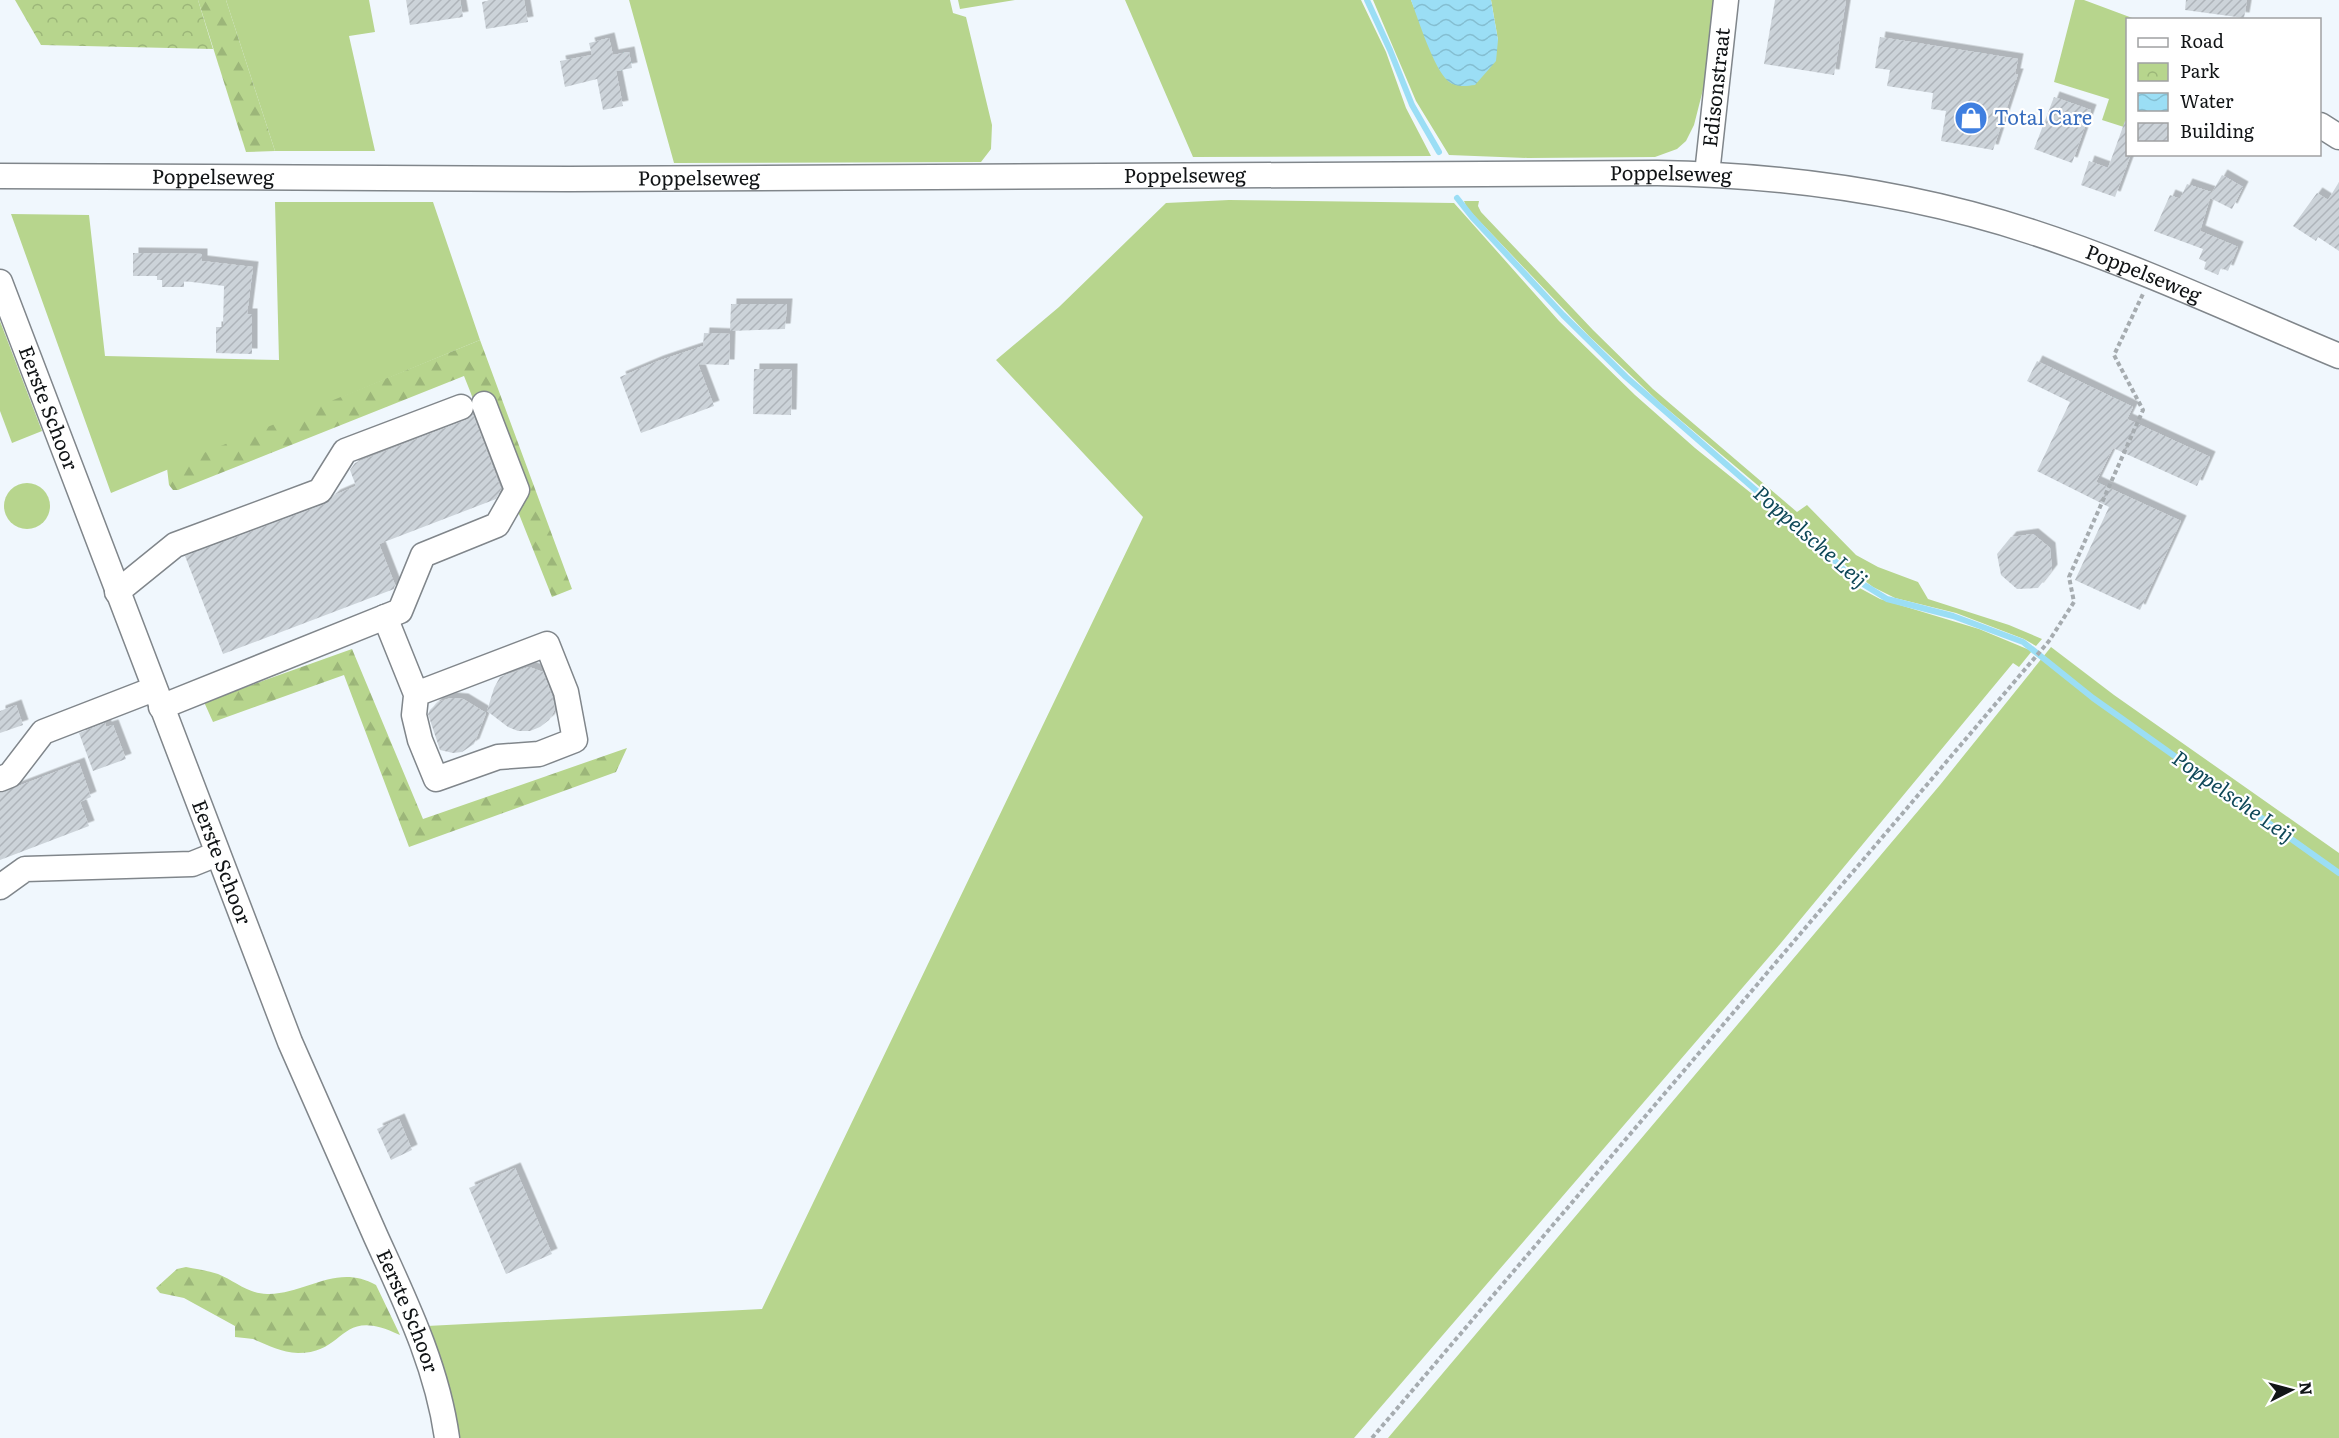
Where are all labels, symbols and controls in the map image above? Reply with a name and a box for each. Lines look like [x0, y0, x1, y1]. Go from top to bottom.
legend [2126, 18, 2321, 156]
street label: Edisonstraat [1693, 26, 1736, 149]
text: Road [2180, 27, 2224, 54]
text: Park [2180, 57, 2221, 84]
text: Water [2180, 87, 2234, 114]
shop icon: Total Care [1953, 100, 1989, 136]
place label: Total Care [1994, 101, 2092, 131]
text: Building [2180, 117, 2255, 144]
street label: Poppelseweg [1610, 156, 1734, 189]
street label: Poppelseweg [1124, 158, 1247, 189]
street label: Poppelseweg [152, 160, 275, 190]
street label: Poppelseweg [638, 161, 761, 192]
street label: Poppelseweg [2082, 235, 2208, 309]
street label: Eerste Schoor [13, 341, 88, 475]
water label: Poppelsche Leij [1748, 477, 1876, 594]
water label: Poppelsche Leij [2167, 741, 2302, 849]
street label: Eerste Schoor [186, 795, 261, 929]
street label: Eerste Schoor [370, 1243, 448, 1376]
north arrow [2261, 1360, 2321, 1420]
text: N [2294, 1380, 2320, 1396]

